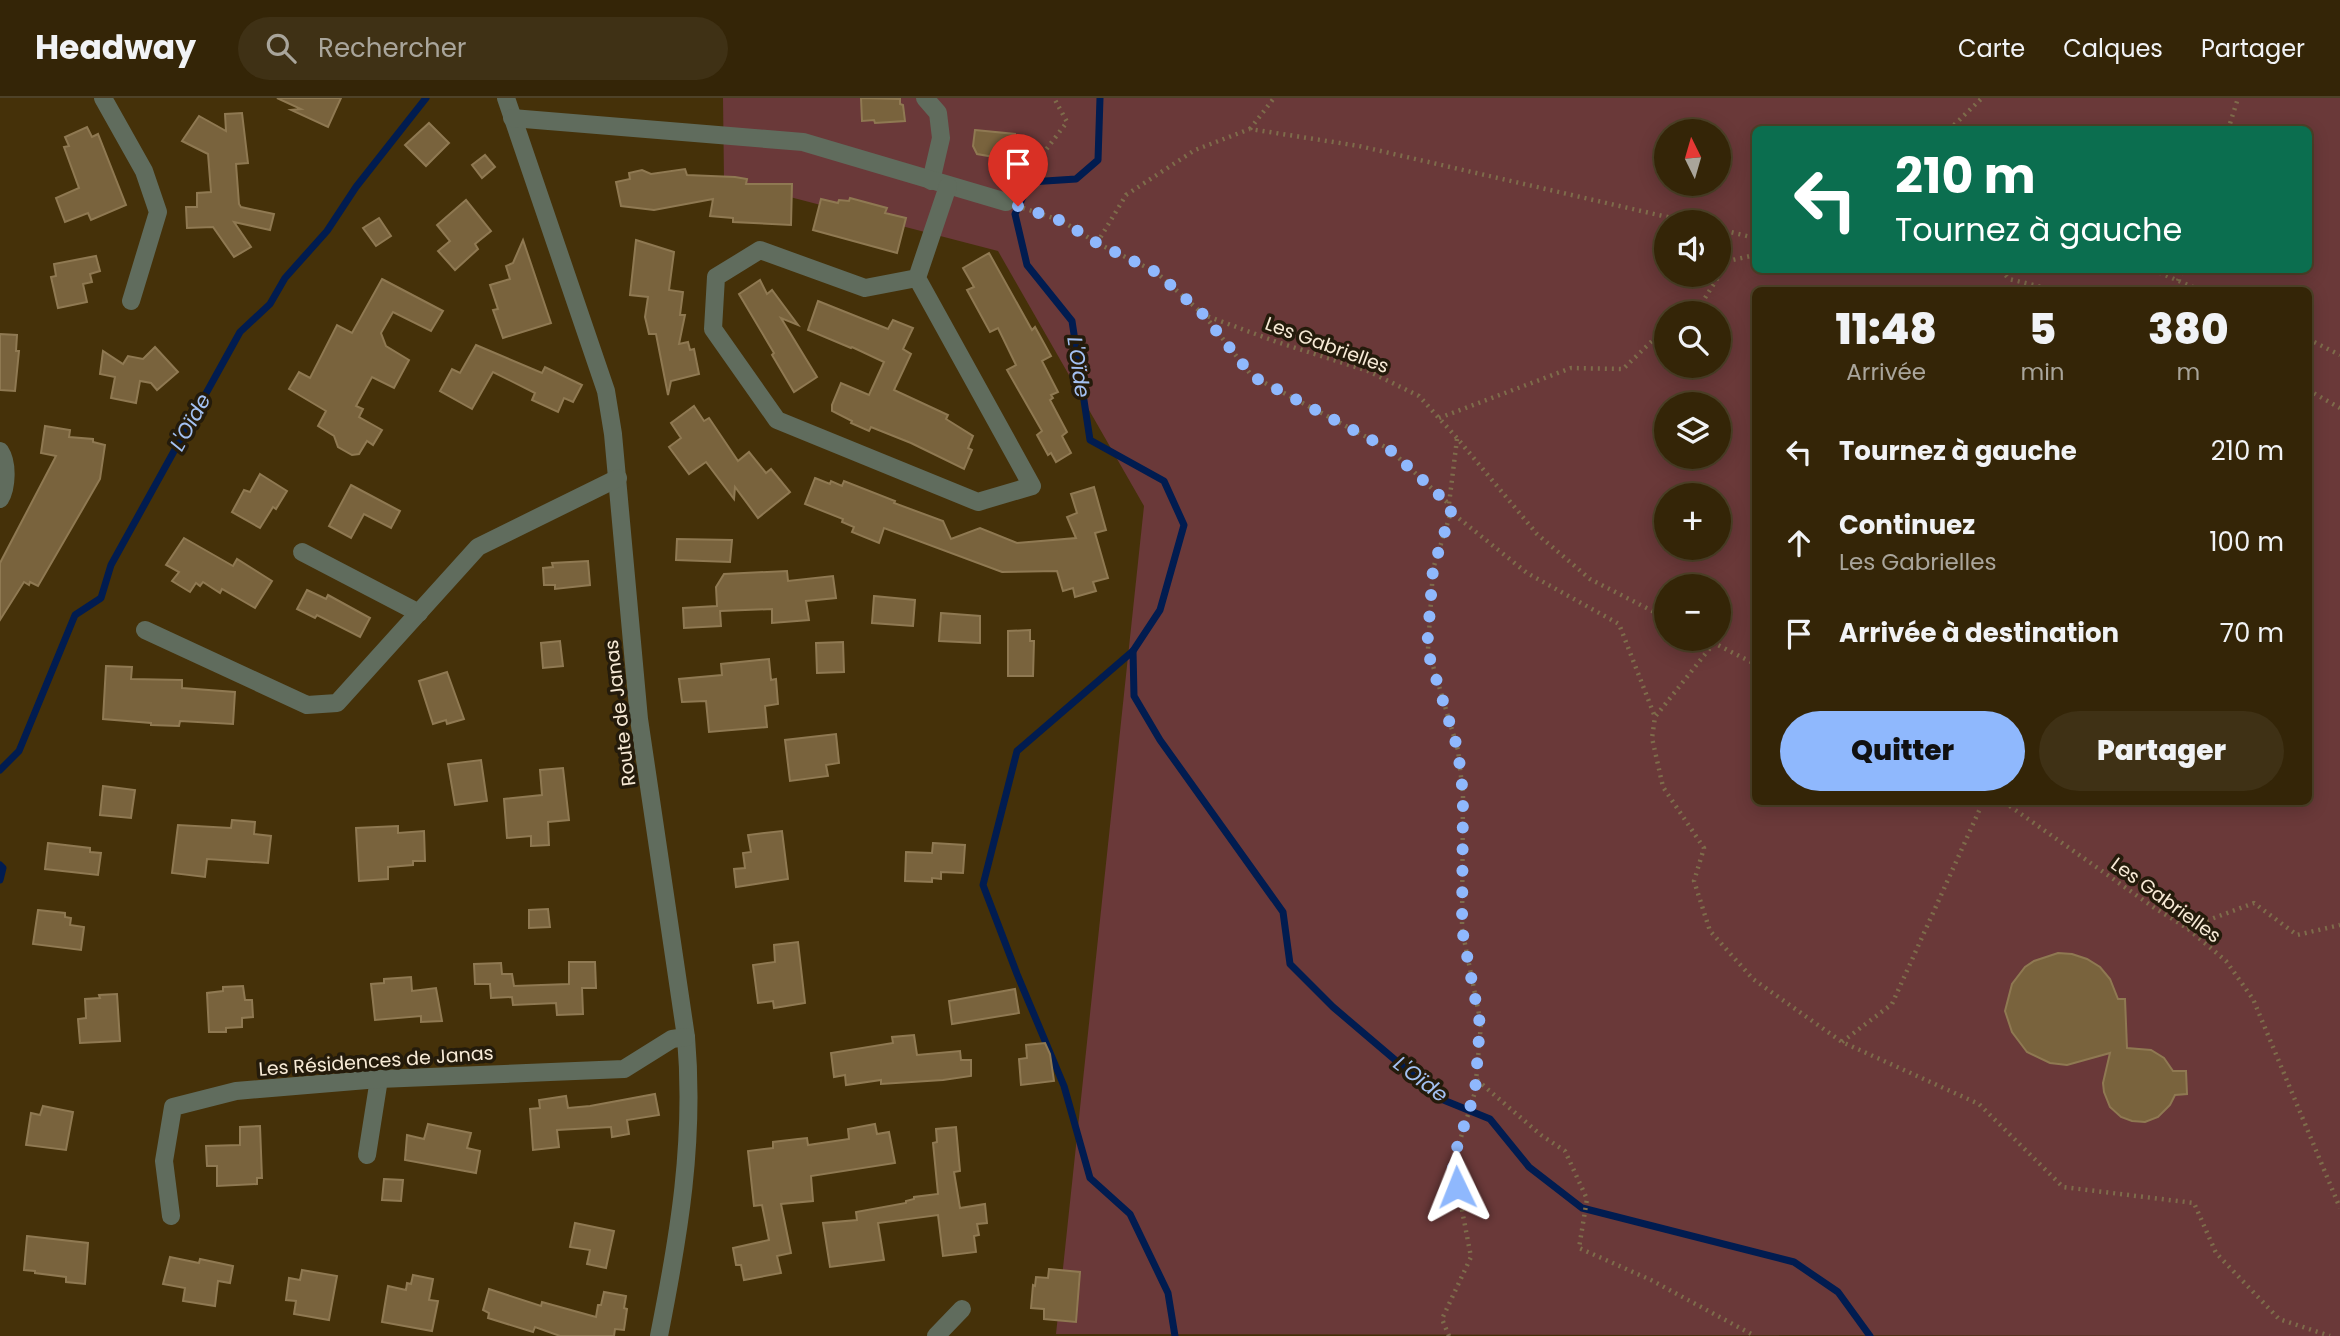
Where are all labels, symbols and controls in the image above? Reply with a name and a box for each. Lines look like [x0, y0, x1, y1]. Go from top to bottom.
search box [238, 17, 728, 80]
text: Headway [35, 24, 196, 71]
icon: search [262, 29, 300, 67]
text: Rechercher [318, 30, 467, 66]
text: Carte [1958, 32, 2025, 65]
text: Calques [2063, 32, 2163, 65]
text: Partager [2201, 32, 2305, 65]
north arrow [1654, 119, 1731, 196]
map controls [1654, 119, 1731, 651]
pin [988, 134, 1048, 206]
text: 210 m [1895, 142, 2036, 210]
icon: arrive [999, 145, 1037, 183]
icon: left [1780, 154, 1871, 245]
text: Tournez à gauche [1895, 207, 2182, 252]
button: sound [1654, 210, 1731, 287]
text: 11:48 [1835, 300, 1937, 359]
text: 5 [2029, 300, 2056, 359]
text: 380 [2148, 300, 2229, 359]
button: search [1654, 301, 1731, 378]
street label: Les Gabrielles [1261, 310, 1393, 380]
water label: L'Oïde [1060, 335, 1098, 399]
text: Arrivée [1846, 356, 1926, 388]
text: min [2020, 356, 2065, 388]
text: m [2176, 356, 2200, 388]
water label: L'Oïde [162, 388, 218, 456]
button: layers [1654, 392, 1731, 469]
icon: left [1780, 433, 1818, 471]
text: Tournez à gauche [1839, 433, 2077, 469]
text: 210 m [2211, 433, 2284, 469]
button: + [1654, 483, 1731, 560]
text: Continuez [1839, 507, 1975, 543]
icon: ahead [1780, 524, 1818, 562]
text: 100 m [2209, 524, 2284, 560]
text: Les Gabrielles [1839, 546, 1996, 578]
button: − [1654, 574, 1731, 651]
icon: arrive [1780, 615, 1818, 653]
text: Arrivée à destination [1839, 615, 2119, 651]
text: 70 m [2220, 615, 2284, 651]
street label: Route de Janas [598, 638, 642, 788]
button: Quitter [1780, 711, 2025, 791]
button: Partager [2039, 711, 2284, 791]
street label: Les Gabrielles [2105, 851, 2227, 949]
street label: Les Résidences de Janas [258, 1039, 494, 1083]
water label: L'Oïde [1388, 1049, 1454, 1109]
position arrow [1420, 1150, 1494, 1224]

